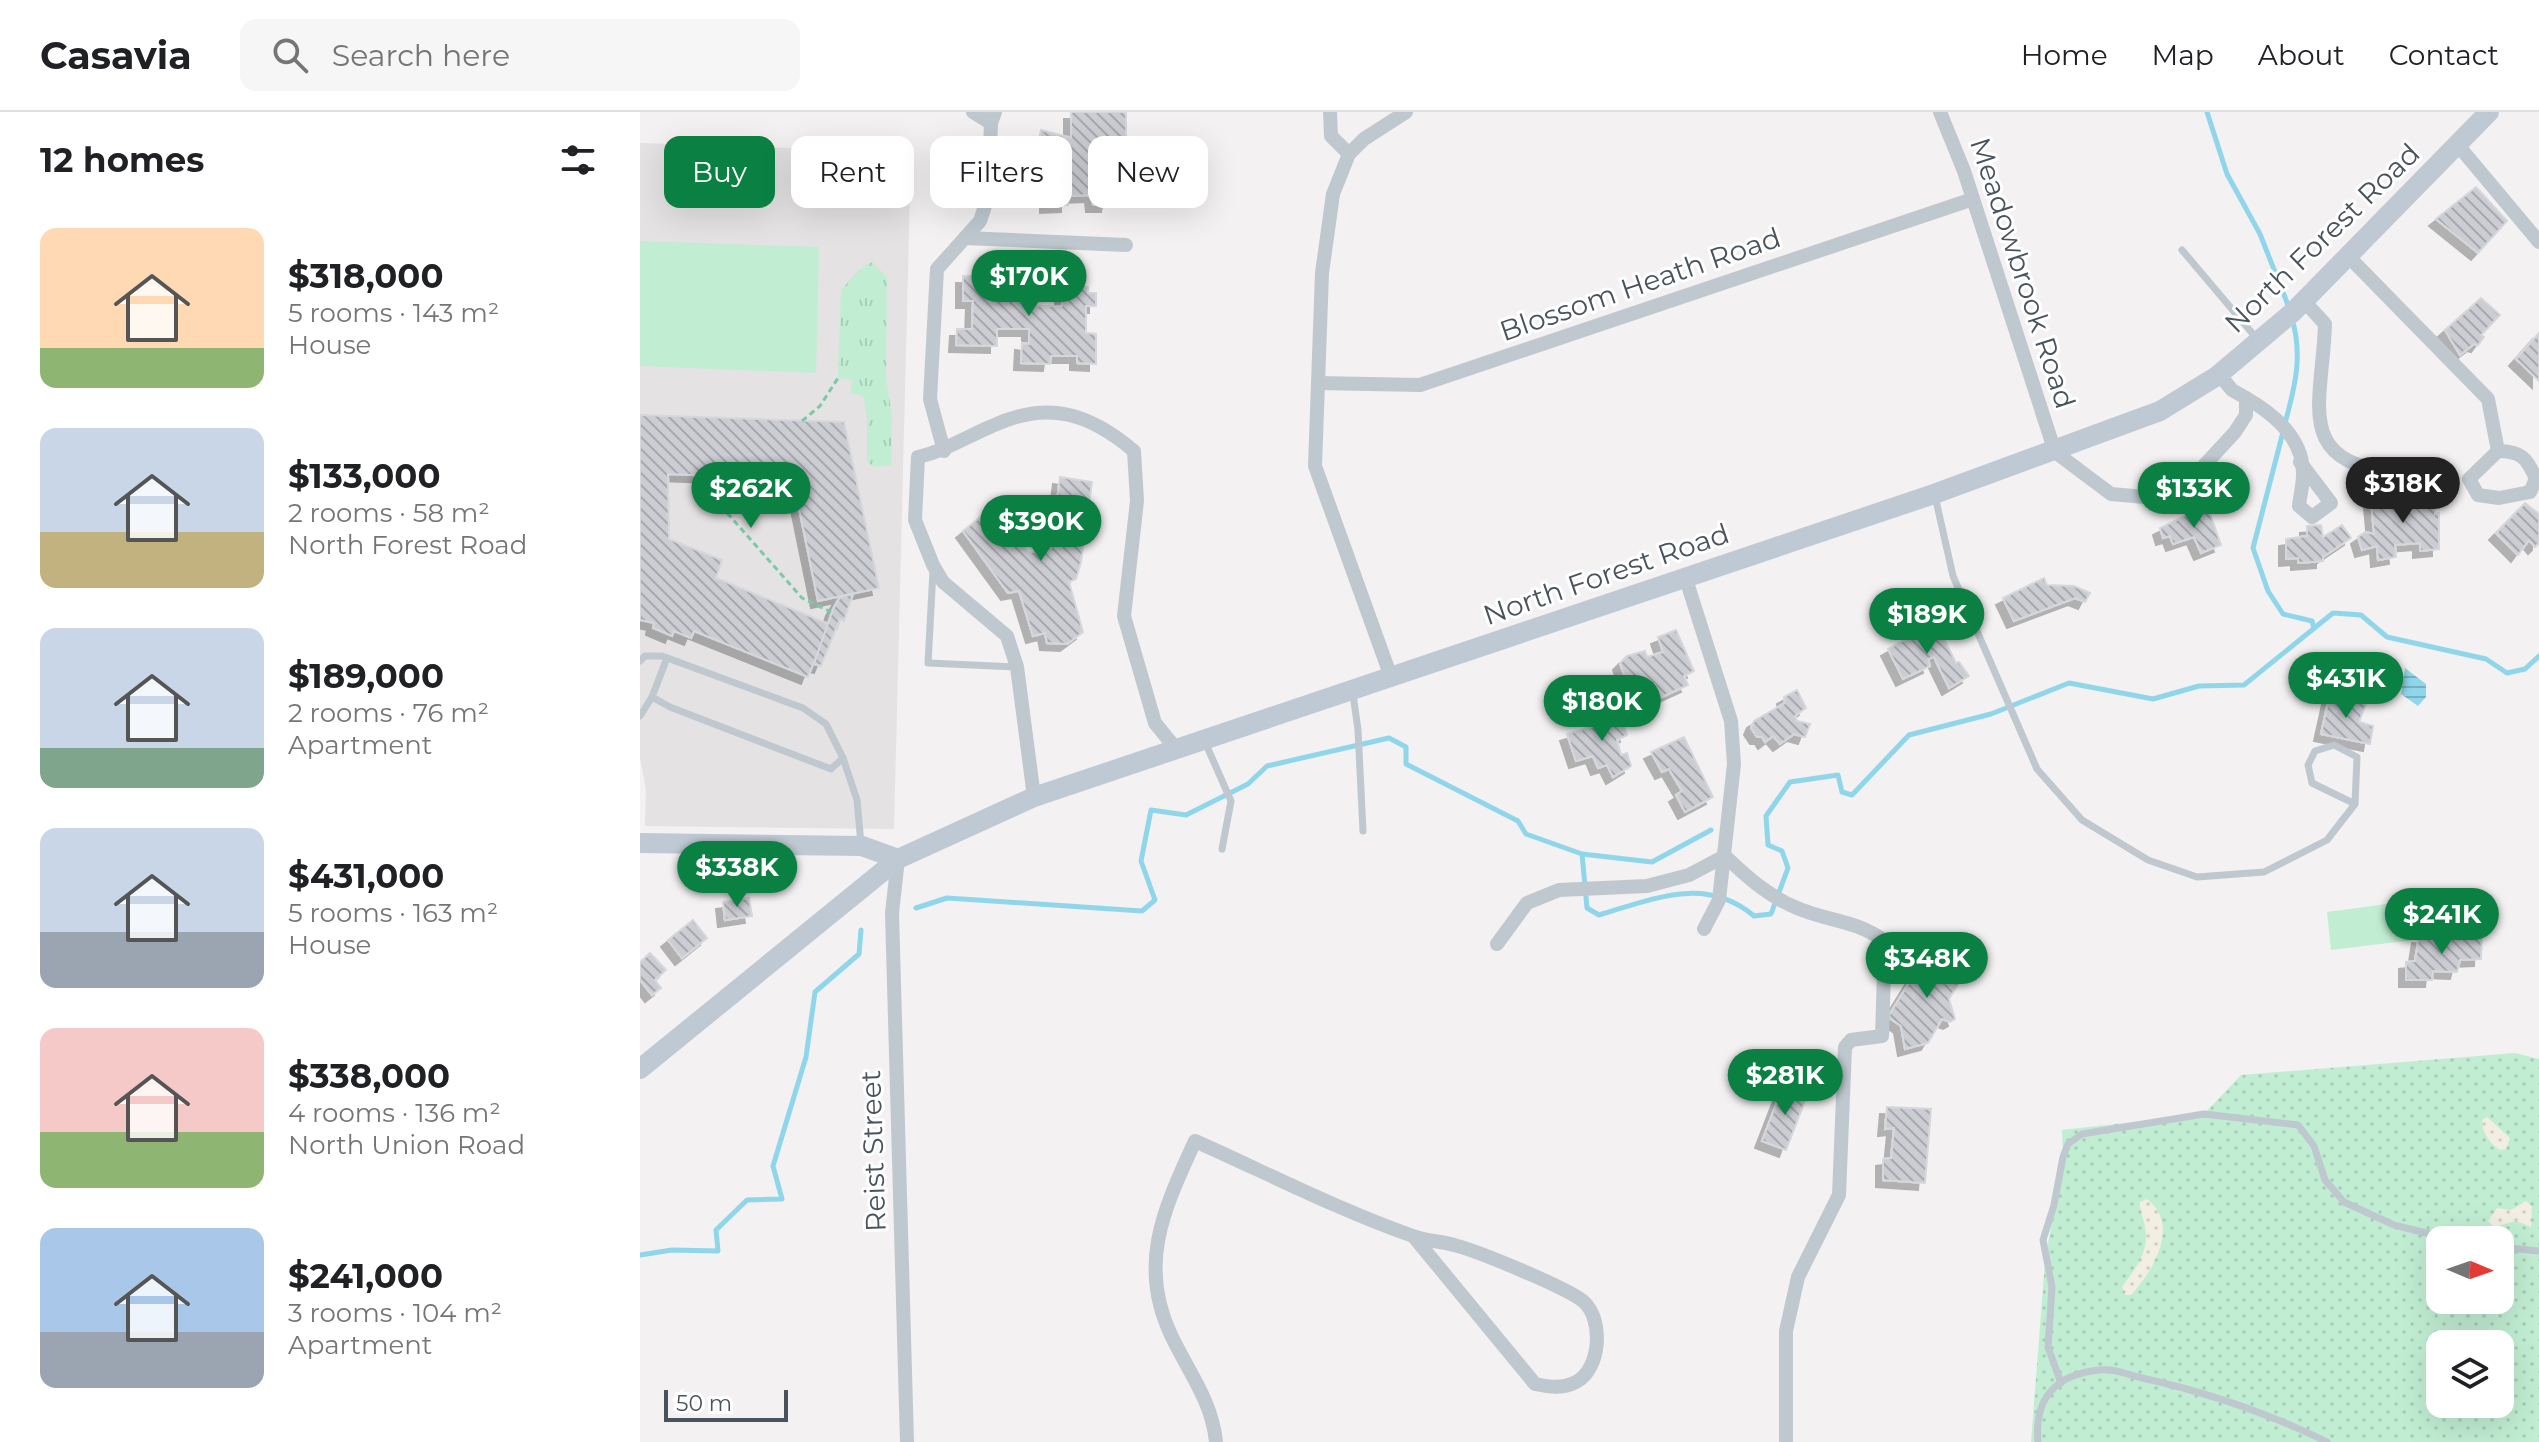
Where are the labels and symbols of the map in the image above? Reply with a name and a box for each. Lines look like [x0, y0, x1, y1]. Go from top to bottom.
street label: Meadowbrook Road [1963, 133, 2083, 413]
street label: North Forest Road [2217, 136, 2427, 340]
street label: Blossom Heath Road [1495, 220, 1785, 348]
pin: $170K [973, 250, 1085, 318]
pin: $318K [2347, 457, 2459, 525]
pin: $262K [695, 462, 807, 530]
pin: $133K [2138, 462, 2250, 530]
pin: $390K [985, 495, 1097, 563]
street label: North Forest Road [1479, 516, 1733, 632]
pin: $189K [1871, 588, 1983, 656]
pin: $431K [2290, 652, 2402, 720]
pin: $180K [1546, 675, 1658, 743]
pin: $338K [681, 841, 793, 909]
pin: $241K [2386, 888, 2498, 956]
pin: $348K [1871, 932, 1983, 1000]
pin: $281K [1729, 1049, 1841, 1117]
street label: Reist Street [853, 1070, 893, 1232]
north arrow [2426, 1226, 2514, 1314]
scale bar [664, 1386, 788, 1422]

